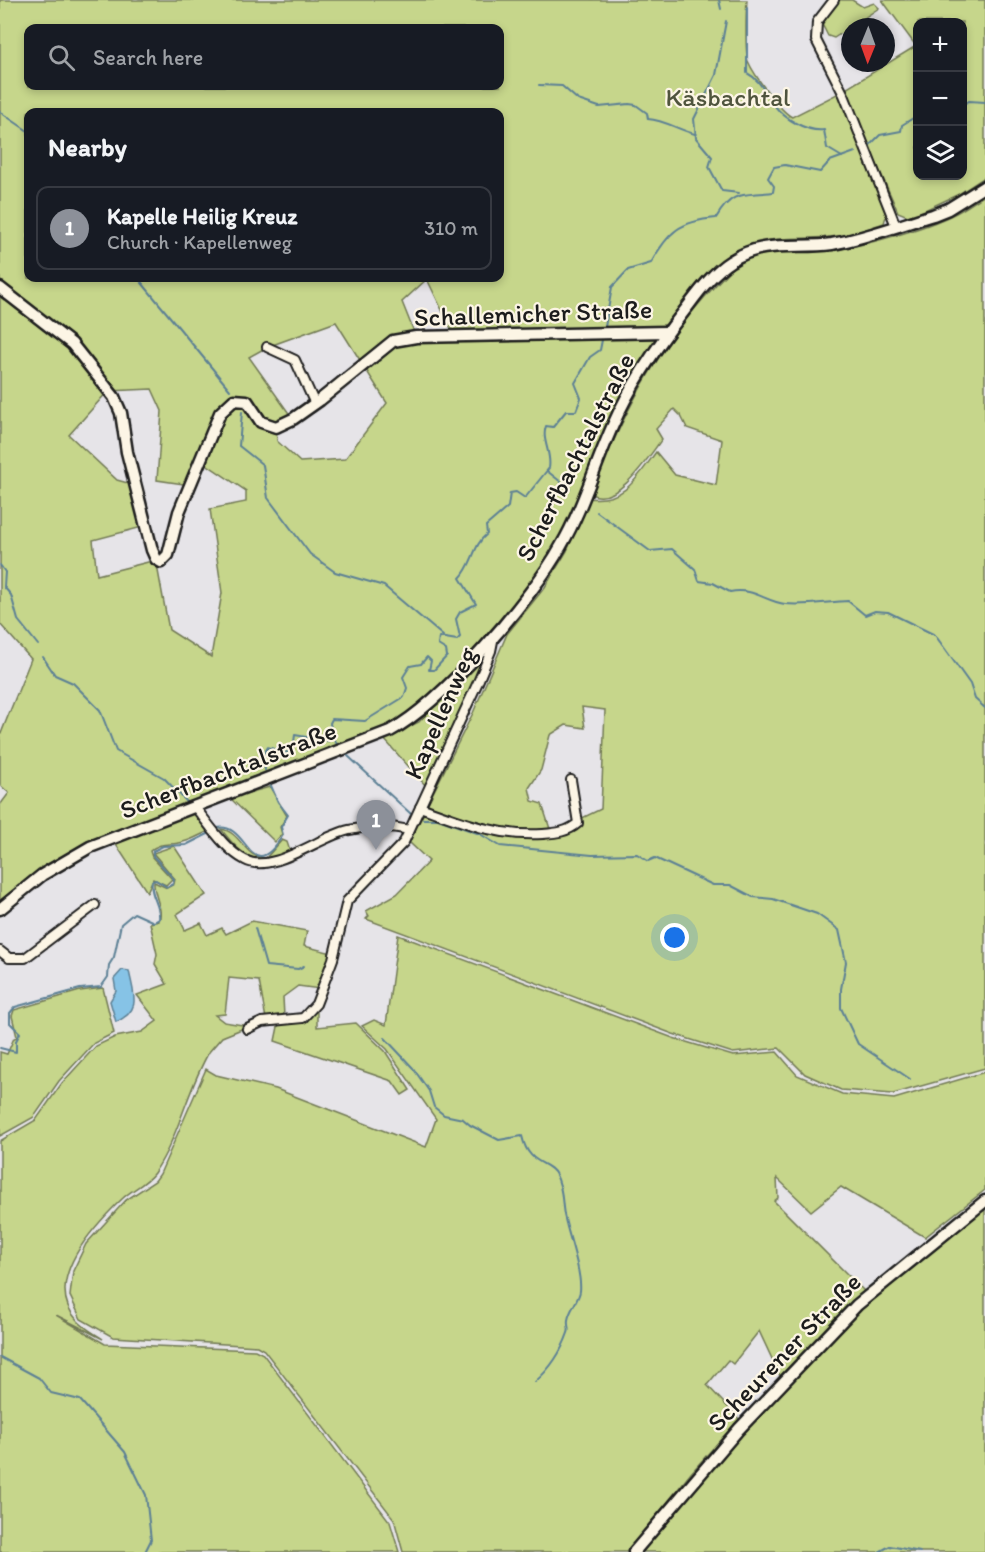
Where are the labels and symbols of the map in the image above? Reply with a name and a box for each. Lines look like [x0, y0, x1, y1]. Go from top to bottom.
north arrow [841, 18, 895, 72]
park label: Käsbachtal [666, 81, 790, 113]
street label: Schallemicher Straße [413, 293, 653, 333]
street label: Scherfbachtalstraße [509, 348, 641, 566]
street label: Kapellenweg [397, 641, 484, 784]
street label: Scherfbachtalstraße [115, 714, 341, 826]
pin: 1 [356, 800, 395, 850]
your location [660, 923, 689, 952]
street label: Scheurener Straße [700, 1266, 868, 1438]

